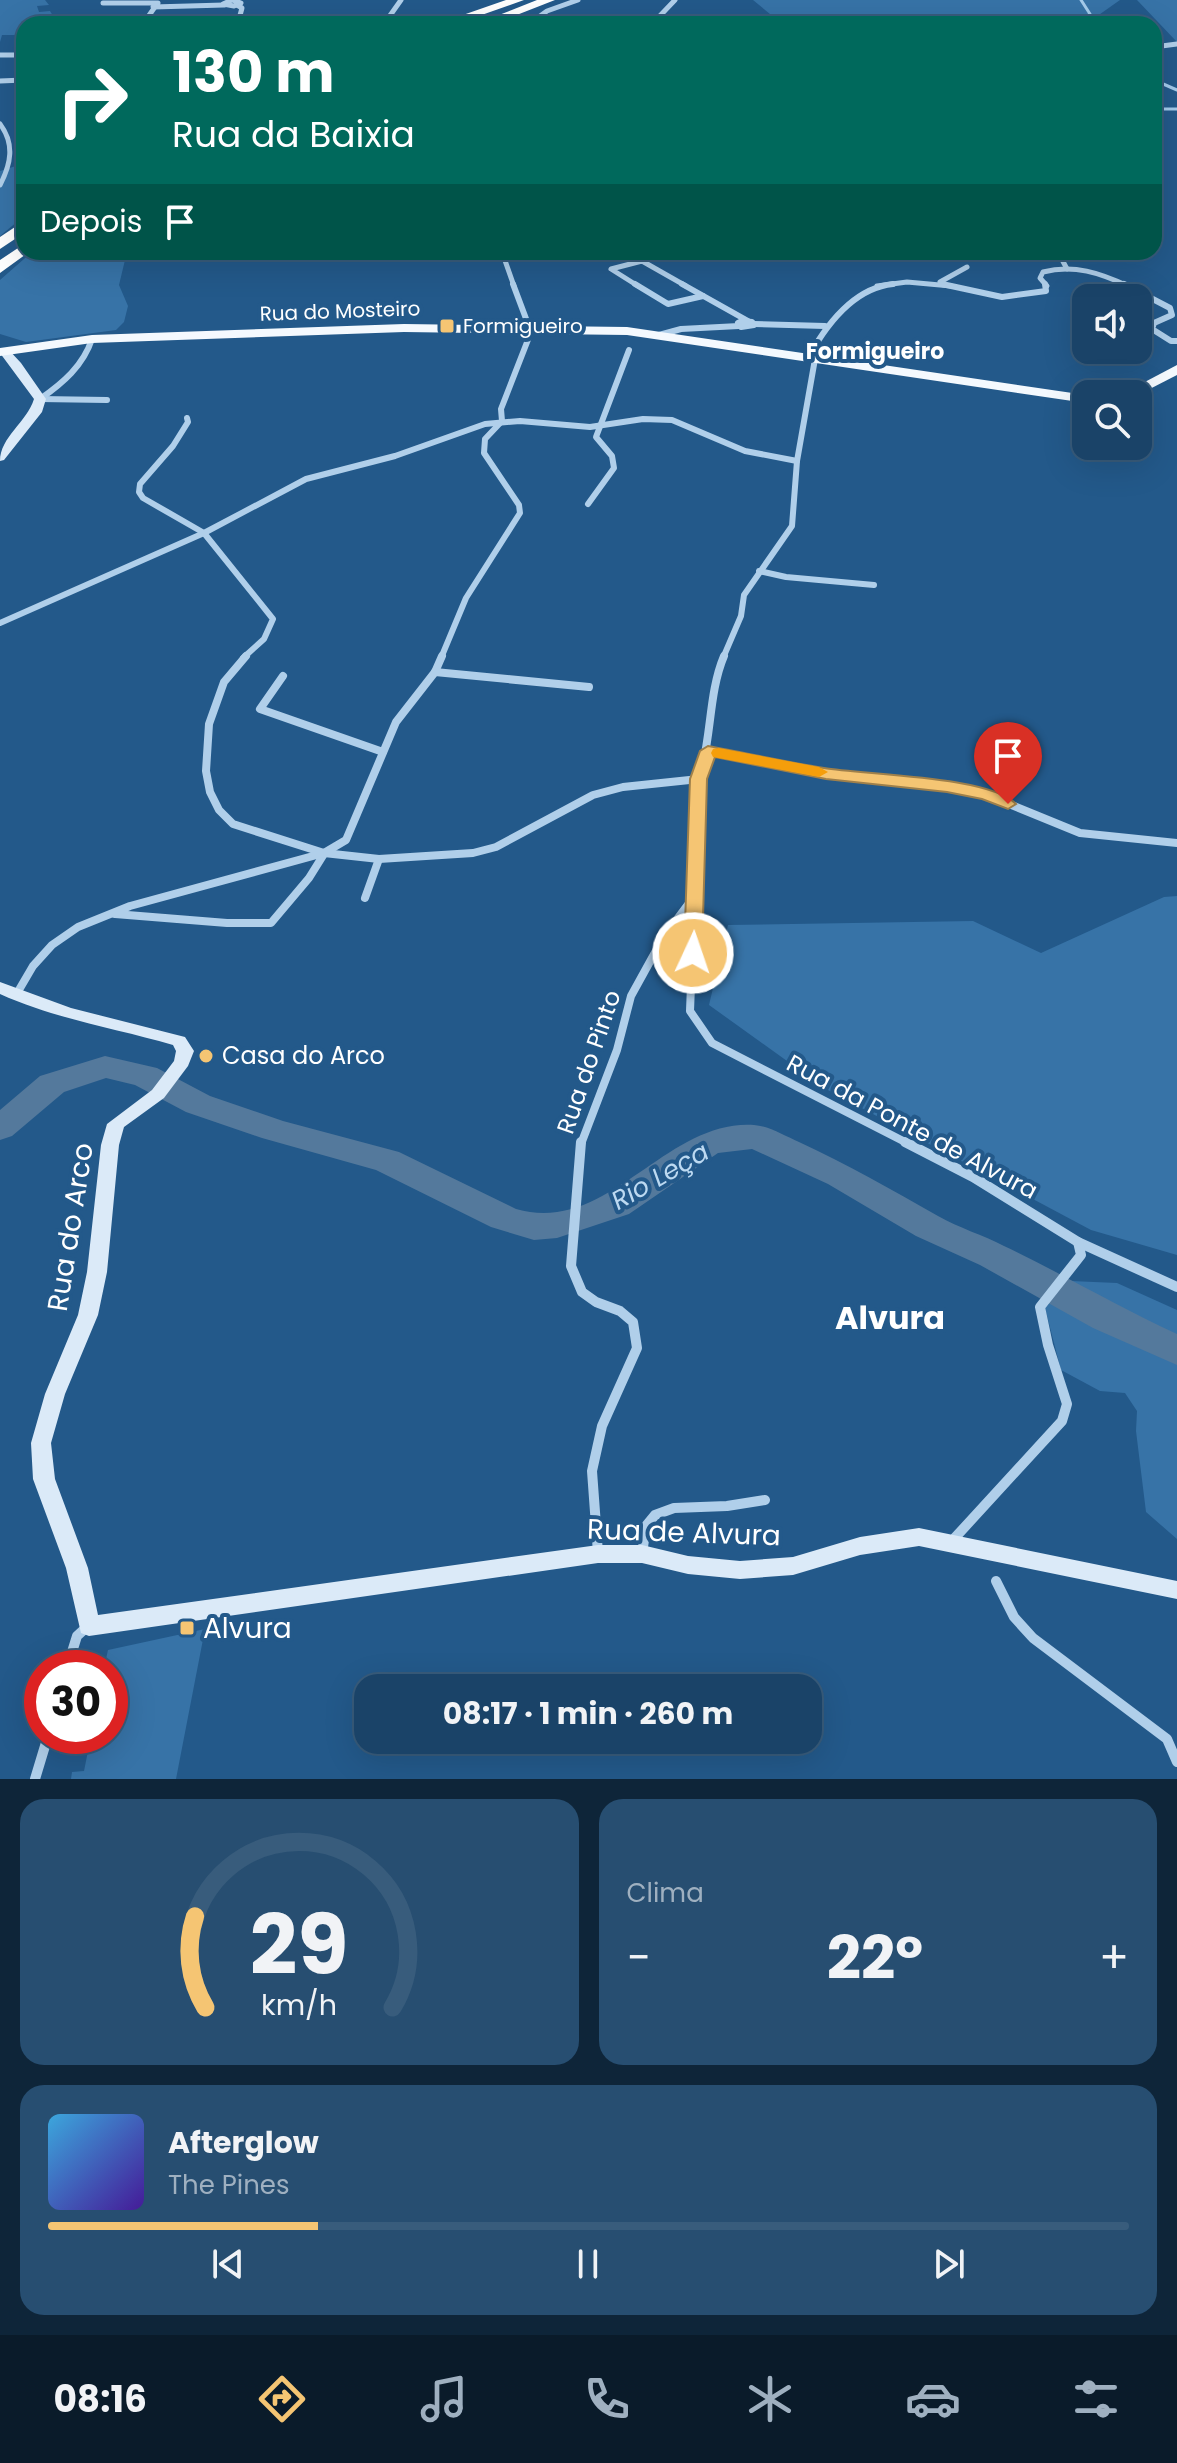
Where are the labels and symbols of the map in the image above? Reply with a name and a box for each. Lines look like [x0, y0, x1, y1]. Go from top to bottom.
street label: Rua do Mosteiro [259, 294, 421, 328]
place label: Formigueiro [463, 312, 583, 340]
marker: Formigueiro [438, 317, 456, 335]
district label: Formigueiro [806, 336, 944, 367]
pin [974, 722, 1042, 804]
position arrow [651, 911, 735, 995]
street label: Rua do Pinto [549, 986, 629, 1138]
place label: Casa do Arco [222, 1039, 385, 1072]
street label: Rua da Ponte de Alvura [781, 1046, 1043, 1207]
marker: Casa do Arco [197, 1047, 215, 1065]
water label: Rio Leça [605, 1134, 715, 1218]
street label: Rua do Arco [38, 1140, 103, 1314]
district label: Alvura [835, 1295, 945, 1340]
street label: Rua de Alvura [586, 1510, 782, 1555]
place label: Alvura [203, 1609, 292, 1648]
marker: Alvura [178, 1619, 196, 1637]
speed limit sign: 30 [24, 1650, 128, 1754]

